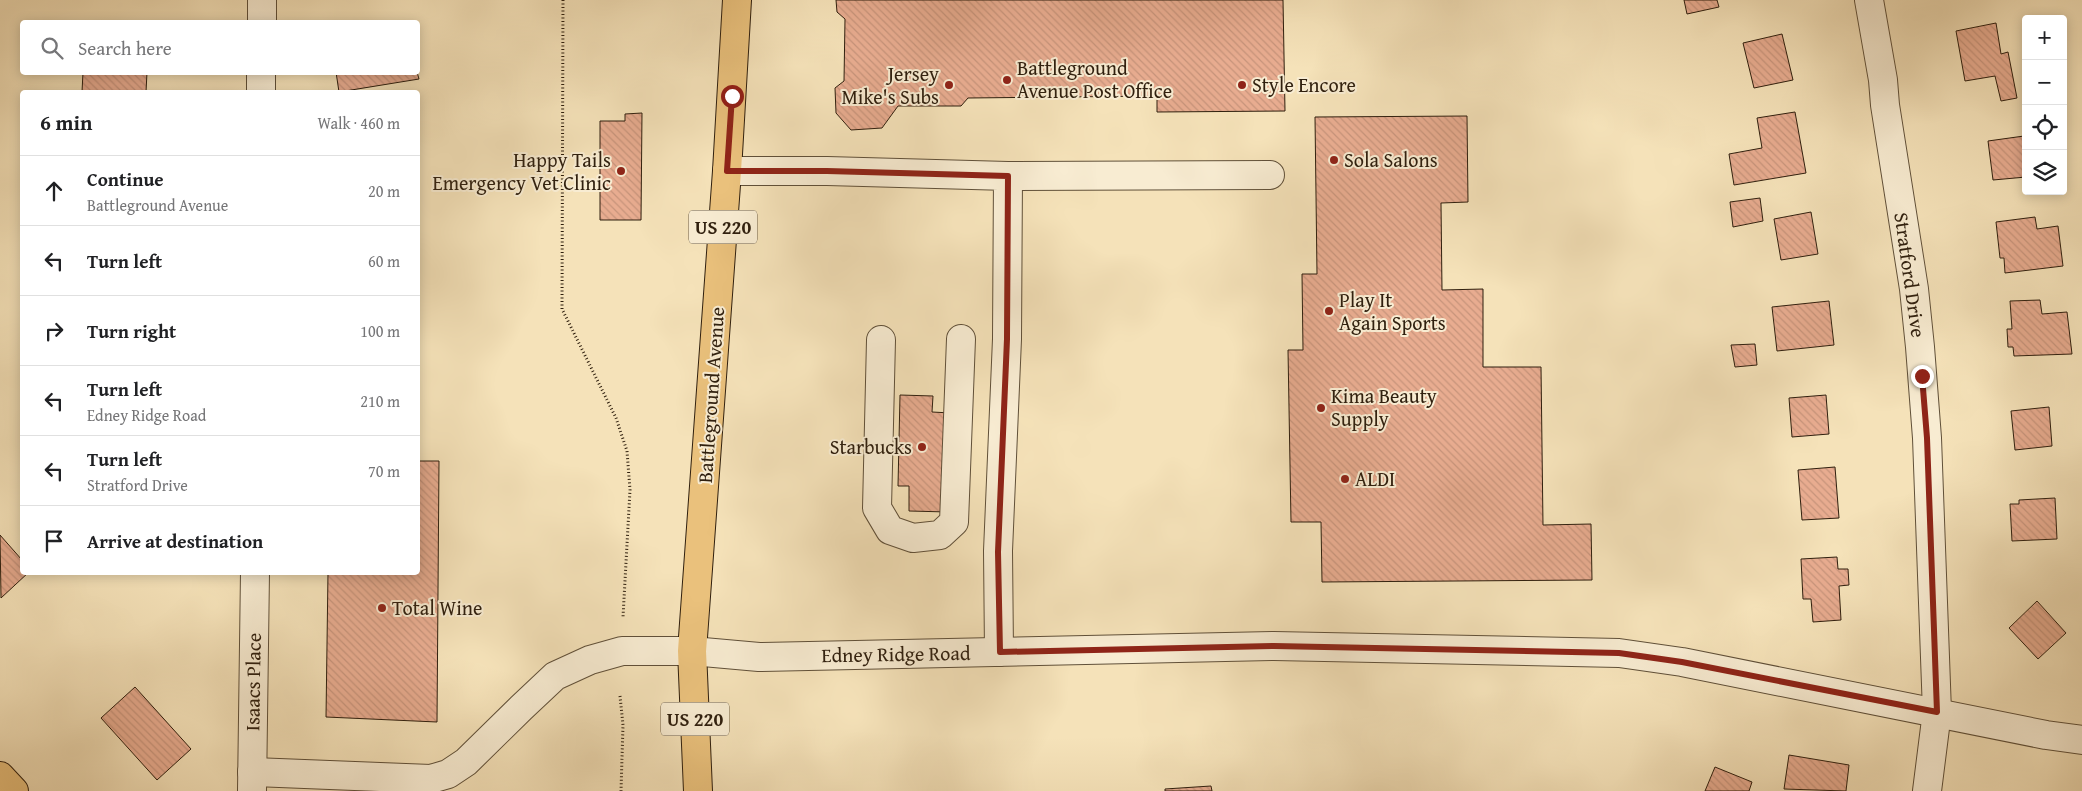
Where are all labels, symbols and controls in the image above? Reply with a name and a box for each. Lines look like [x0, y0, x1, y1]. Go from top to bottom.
map controls [2022, 15, 2067, 195]
button: + [2022, 15, 2067, 60]
search box [20, 20, 420, 75]
icon: search [38, 34, 66, 62]
text: Search here [78, 34, 172, 62]
place label: Battleground Avenue Post Office [1017, 53, 1172, 105]
place label: Jersey Mike's Subs [841, 59, 939, 111]
button: − [2022, 60, 2067, 105]
place label: Style Encore [1252, 70, 1356, 99]
marker: Battleground Avenue Post Office [1001, 74, 1013, 86]
marker: Jersey Mike's Subs [943, 79, 955, 91]
marker: Style Encore [1236, 79, 1248, 91]
route start [721, 85, 744, 108]
button: locate [2022, 105, 2067, 150]
text: 6 min [40, 107, 92, 138]
text: Walk · 460 m [317, 111, 400, 135]
place label: Happy Tails Emergency Vet Clinic [433, 145, 611, 197]
place label: Sola Salons [1344, 145, 1438, 174]
button: layers [2022, 150, 2067, 195]
marker: Sola Salons [1328, 154, 1340, 166]
text: Continue [87, 165, 164, 193]
marker: Happy Tails Emergency Vet Clinic [615, 165, 627, 177]
icon: ahead [40, 177, 68, 205]
text: 20 m [368, 179, 400, 203]
text: Battleground Avenue [87, 193, 228, 217]
road number: US 220 [689, 210, 757, 243]
street label: Stratford Drive [1887, 211, 1934, 339]
icon: left [40, 247, 68, 275]
text: Turn left [87, 247, 162, 275]
text: 60 m [368, 249, 400, 273]
place label: Play It Again Sports [1339, 285, 1446, 337]
marker: Play It Again Sports [1323, 305, 1335, 317]
street label: Battleground Avenue [690, 306, 731, 484]
icon: right [40, 317, 68, 345]
text: Turn right [87, 317, 176, 345]
text: 100 m [360, 319, 400, 343]
route end [1911, 365, 1934, 388]
text: Turn left [87, 375, 162, 403]
place label: Kima Beauty Supply [1331, 381, 1437, 433]
icon: left [40, 387, 68, 415]
text: 210 m [360, 389, 400, 413]
marker: Kima Beauty Supply [1315, 402, 1327, 414]
text: Edney Ridge Road [87, 403, 206, 427]
place label: Starbucks [830, 432, 912, 461]
marker: Starbucks [916, 441, 928, 453]
text: Turn left [87, 445, 162, 473]
icon: left [40, 457, 68, 485]
text: 70 m [368, 459, 400, 483]
place label: ALDI [1355, 464, 1395, 493]
text: Stratford Drive [87, 473, 188, 497]
marker: ALDI [1339, 473, 1351, 485]
icon: arrive [40, 527, 68, 555]
text: Arrive at destination [87, 527, 263, 555]
place label: Total Wine [392, 593, 482, 622]
marker: Total Wine [376, 602, 388, 614]
street label: Isaacs Place [237, 633, 268, 731]
street label: Edney Ridge Road [821, 638, 971, 669]
road number: US 220 [661, 702, 729, 736]

